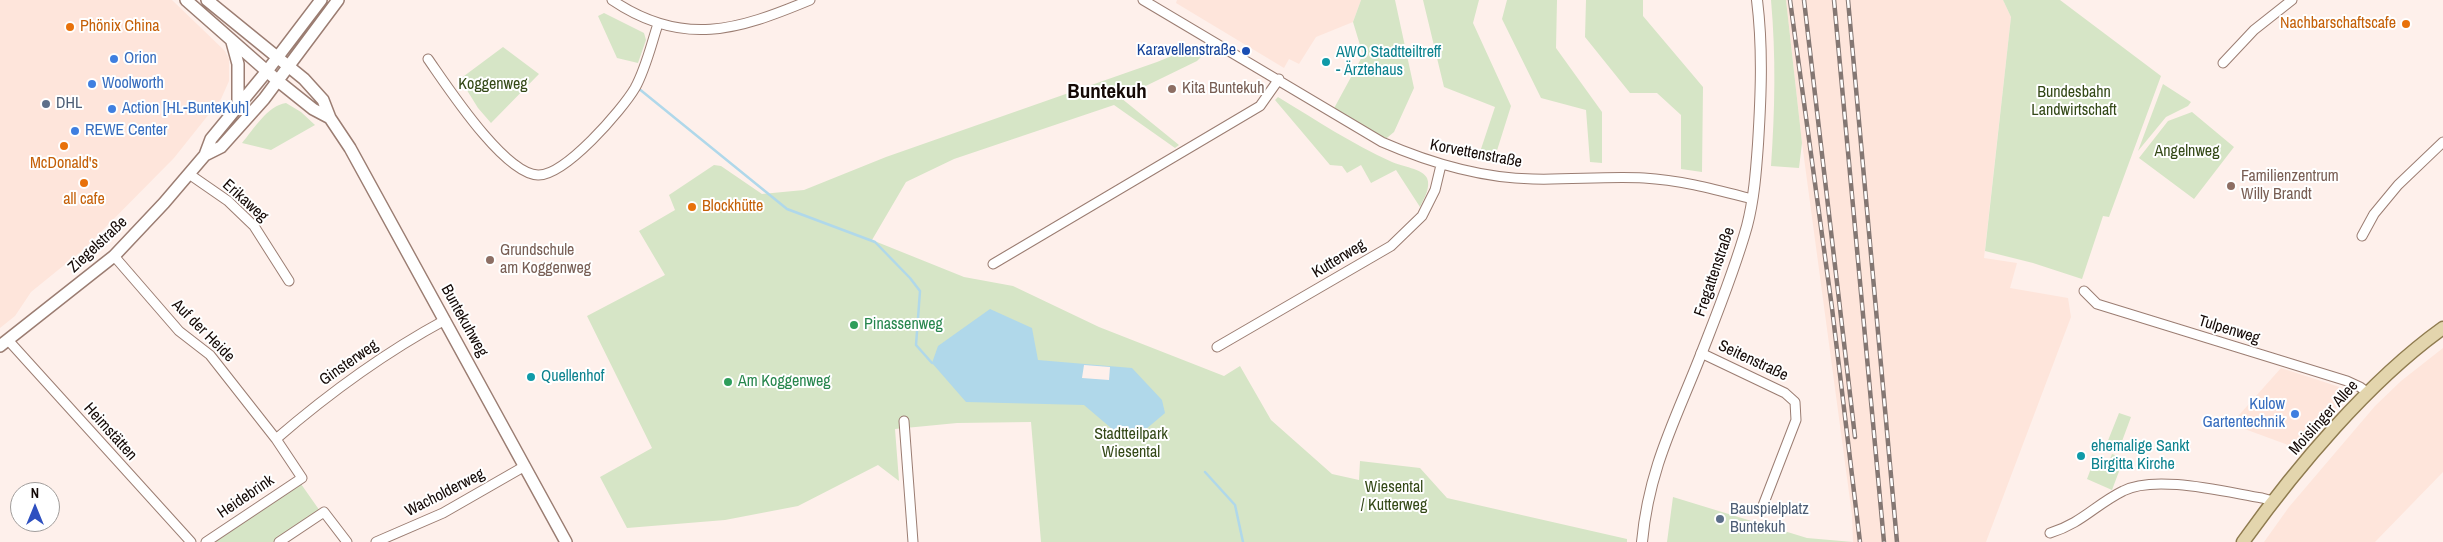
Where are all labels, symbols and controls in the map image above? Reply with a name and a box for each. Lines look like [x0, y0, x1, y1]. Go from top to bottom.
place label: Nachbarschaftscafe [2280, 14, 2396, 34]
place label: Phönix China [80, 17, 160, 37]
marker: Nachbarschaftscafe [2400, 18, 2412, 30]
marker: Phönix China [64, 21, 76, 33]
place label: Karavellenstraße [1137, 41, 1236, 61]
place label: AWO Stadtteiltreff - Ärztehaus [1336, 43, 1441, 81]
marker: Karavellenstraße [1240, 45, 1252, 57]
place label: Orion [124, 49, 157, 69]
marker: Orion [108, 53, 120, 65]
marker: AWO Stadtteiltreff - Ärztehaus [1320, 56, 1332, 68]
place label: Woolworth [102, 74, 164, 94]
park label: Koggenweg [458, 75, 528, 95]
marker: Woolworth [86, 78, 98, 90]
district label: Buntekuh [1067, 79, 1147, 105]
place label: Kita Buntekuh [1182, 79, 1264, 99]
marker: Kita Buntekuh [1166, 83, 1178, 95]
park label: Bundesbahn Landwirtschaft [2031, 83, 2117, 121]
place label: DHL [56, 94, 82, 114]
marker: DHL [40, 98, 52, 110]
place label: Action [HL-BunteKuh] [122, 99, 249, 119]
marker: Action [HL-BunteKuh] [106, 103, 118, 115]
place label: REWE Center [85, 121, 167, 141]
marker: REWE Center [69, 125, 81, 137]
street label: Korvettenstraße [1428, 136, 1524, 172]
marker: McDonald's [58, 140, 70, 152]
park label: Angelnweg [2155, 142, 2219, 162]
place label: McDonald's [30, 154, 98, 174]
place label: Familienzentrum Willy Brandt [2241, 167, 2339, 205]
street label: Erikaweg [218, 176, 272, 226]
marker: all cafe [78, 177, 90, 189]
marker: Familienzentrum Willy Brandt [2225, 180, 2237, 192]
place label: all cafe [63, 190, 105, 210]
place label: Blockhütte [702, 197, 763, 217]
marker: Blockhütte [686, 201, 698, 213]
street label: Ziegelstraße [65, 213, 131, 277]
street label: Fregattenstraße [1691, 225, 1739, 319]
street label: Kutterweg [1309, 236, 1369, 282]
place label: Grundschule am Koggenweg [500, 241, 591, 279]
marker: Grundschule am Koggenweg [484, 254, 496, 266]
street label: Buntekuhweg [436, 282, 492, 360]
street label: Auf der Heide [168, 296, 238, 366]
street label: Tulpenweg [2196, 312, 2262, 348]
place label: Pinassenweg [864, 315, 943, 335]
marker: Pinassenweg [848, 319, 860, 331]
street label: Ginsterweg [316, 336, 382, 390]
street label: Seitenstraße [1715, 336, 1791, 386]
place label: Quellenhof [541, 367, 604, 387]
marker: Quellenhof [525, 371, 537, 383]
place label: Am Koggenweg [738, 372, 831, 392]
marker: Am Koggenweg [722, 376, 734, 388]
street label: Moislinger Allee [2285, 377, 2363, 459]
place label: Kulow Gartentechnik [2203, 395, 2285, 433]
street label: Heimstätten [79, 399, 141, 465]
marker: Kulow Gartentechnik [2289, 408, 2301, 420]
park label: Stadtteilpark Wiesental [1094, 425, 1168, 463]
place label: ehemalige Sankt Birgitta Kirche [2091, 437, 2189, 475]
marker: ehemalige Sankt Birgitta Kirche [2075, 450, 2087, 462]
street label: Wacholderweg [402, 465, 488, 521]
street label: Heidebrink [214, 471, 278, 523]
park label: Wiesental / Kutterweg [1361, 478, 1427, 516]
north arrow [10, 482, 60, 532]
text: N [31, 484, 39, 502]
place label: Bauspielplatz Buntekuh [1730, 500, 1809, 538]
marker: Bauspielplatz Buntekuh [1714, 513, 1726, 525]

